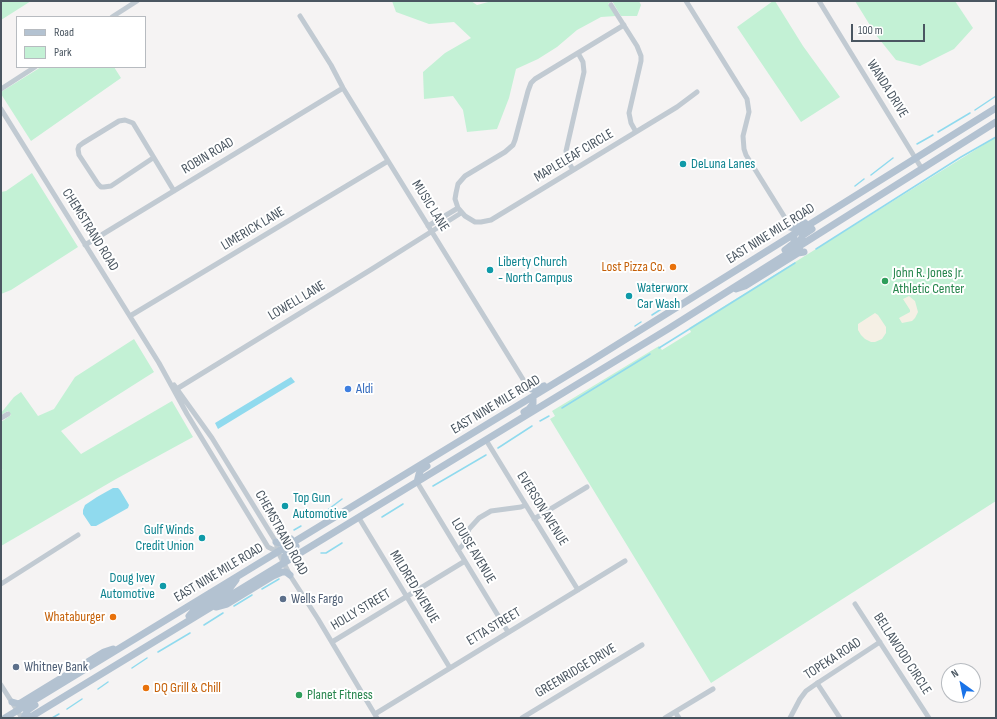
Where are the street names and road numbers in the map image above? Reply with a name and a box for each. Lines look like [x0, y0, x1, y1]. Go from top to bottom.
street label: WANDA DRIVE [863, 57, 911, 121]
street label: MAPLELEAF CIRCLE [531, 126, 617, 186]
street label: ROBIN ROAD [179, 134, 237, 178]
street label: MUSIC LANE [408, 177, 452, 235]
street label: CHEMSTRAND ROAD [58, 186, 122, 274]
street label: EAST NINE MILE ROAD [724, 200, 818, 268]
street label: LIMERICK LANE [218, 204, 288, 254]
street label: LOWELL LANE [265, 277, 329, 325]
street label: EAST NINE MILE ROAD [448, 372, 544, 438]
street label: EVERSON AVENUE [513, 469, 571, 549]
street label: CHEMSTRAND ROAD [251, 488, 311, 578]
street label: LOUISE AVENUE [447, 515, 499, 587]
street label: EAST NINE MILE ROAD [171, 540, 267, 606]
street label: MILDRED AVENUE [386, 548, 442, 626]
street label: HOLLY STREET [328, 586, 394, 634]
street label: ETTA STREET [464, 604, 524, 650]
street label: BELLAWOOD CIRCLE [869, 610, 935, 698]
street label: TOPEKA ROAD [801, 634, 865, 684]
street label: GREENRIDGE DRIVE [532, 640, 620, 702]

